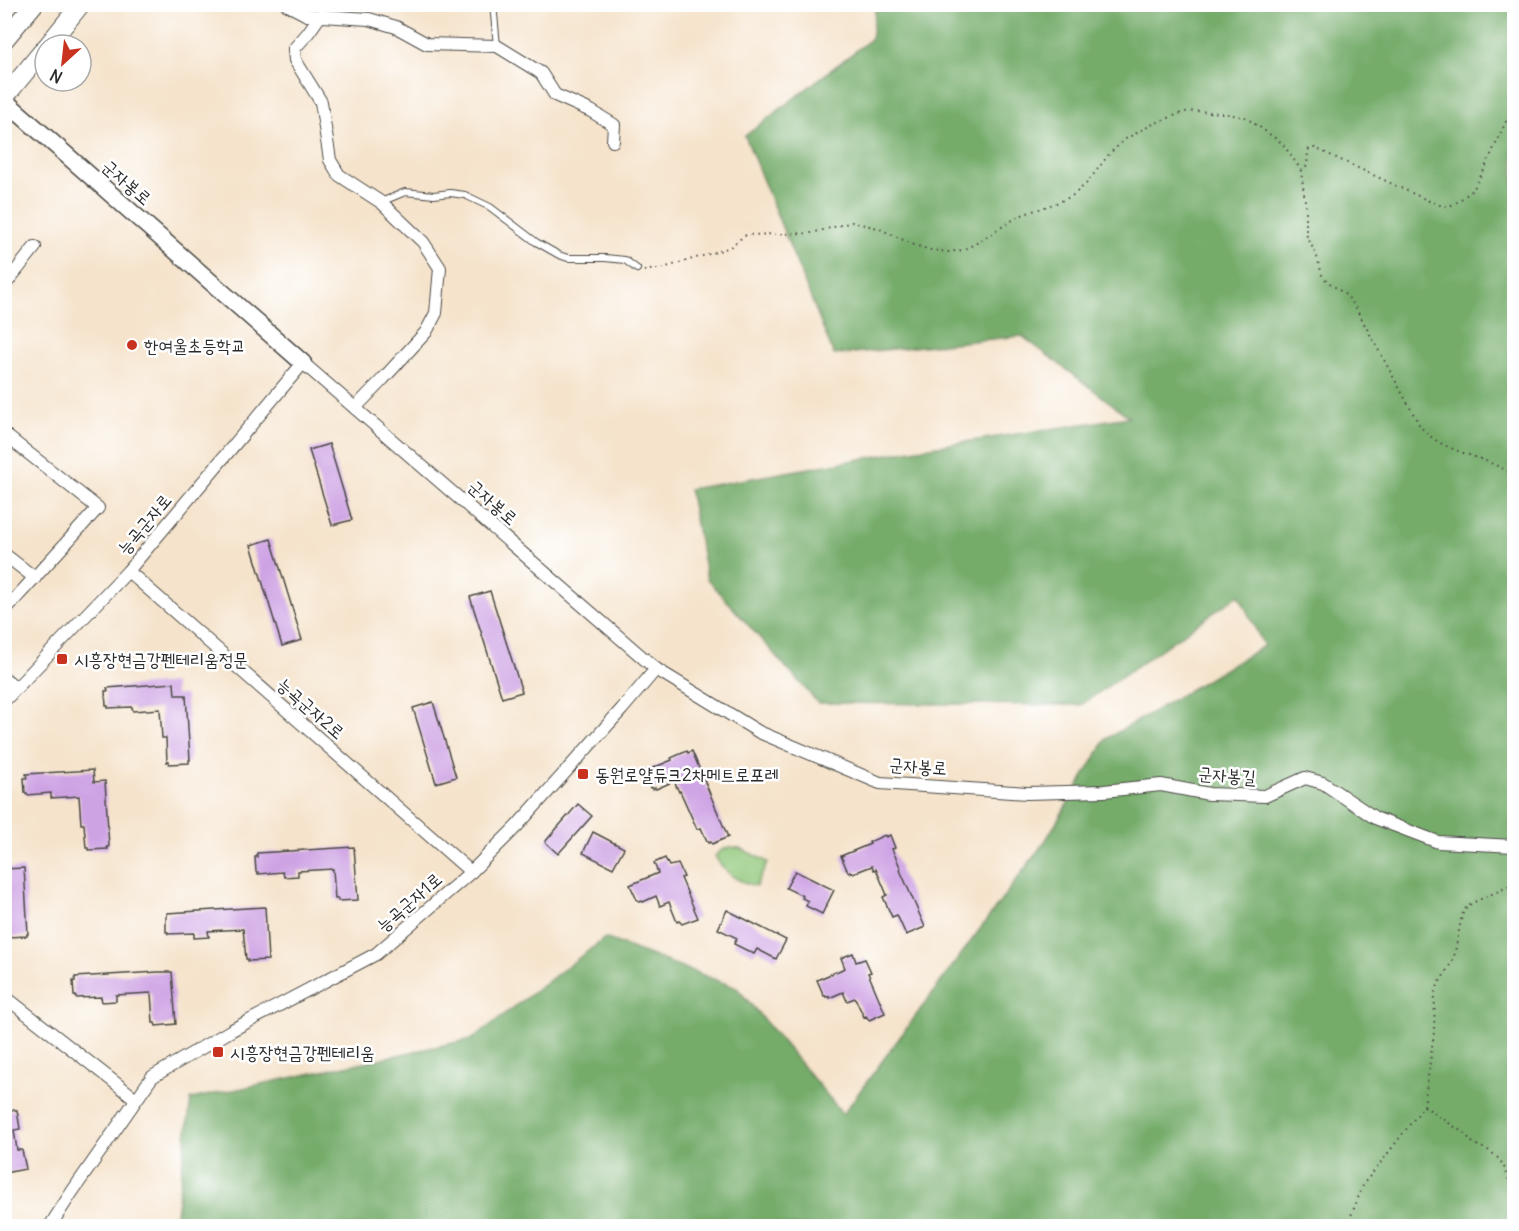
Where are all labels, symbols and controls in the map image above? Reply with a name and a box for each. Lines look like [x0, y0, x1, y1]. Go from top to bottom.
north arrow [33, 33, 93, 93]
text: N [47, 65, 66, 88]
street label: 군자봉로 [98, 154, 156, 210]
place label: 한여울초등학교 [144, 334, 245, 357]
marker: 한여울초등학교 [125, 338, 139, 352]
street label: 군자봉로 [464, 474, 522, 530]
street label: 능곡군자로 [112, 489, 176, 559]
place label: 시흥장현금강펜테리움정문 [74, 648, 248, 671]
marker: 시흥장현금강펜테리움정문 [55, 652, 69, 666]
street label: 능곡군자2로 [272, 672, 350, 744]
street label: 군자봉로 [888, 753, 948, 779]
street label: 군자봉길 [1197, 762, 1257, 789]
place label: 동원로얄듀크2차메트로포레 [595, 763, 779, 786]
marker: 동원로얄듀크2차메트로포레 [576, 767, 590, 781]
street label: 능곡군자1로 [371, 867, 447, 937]
place label: 시흥장현금강펜테리움 [230, 1041, 375, 1064]
marker: 시흥장현금강펜테리움 [211, 1045, 225, 1059]

